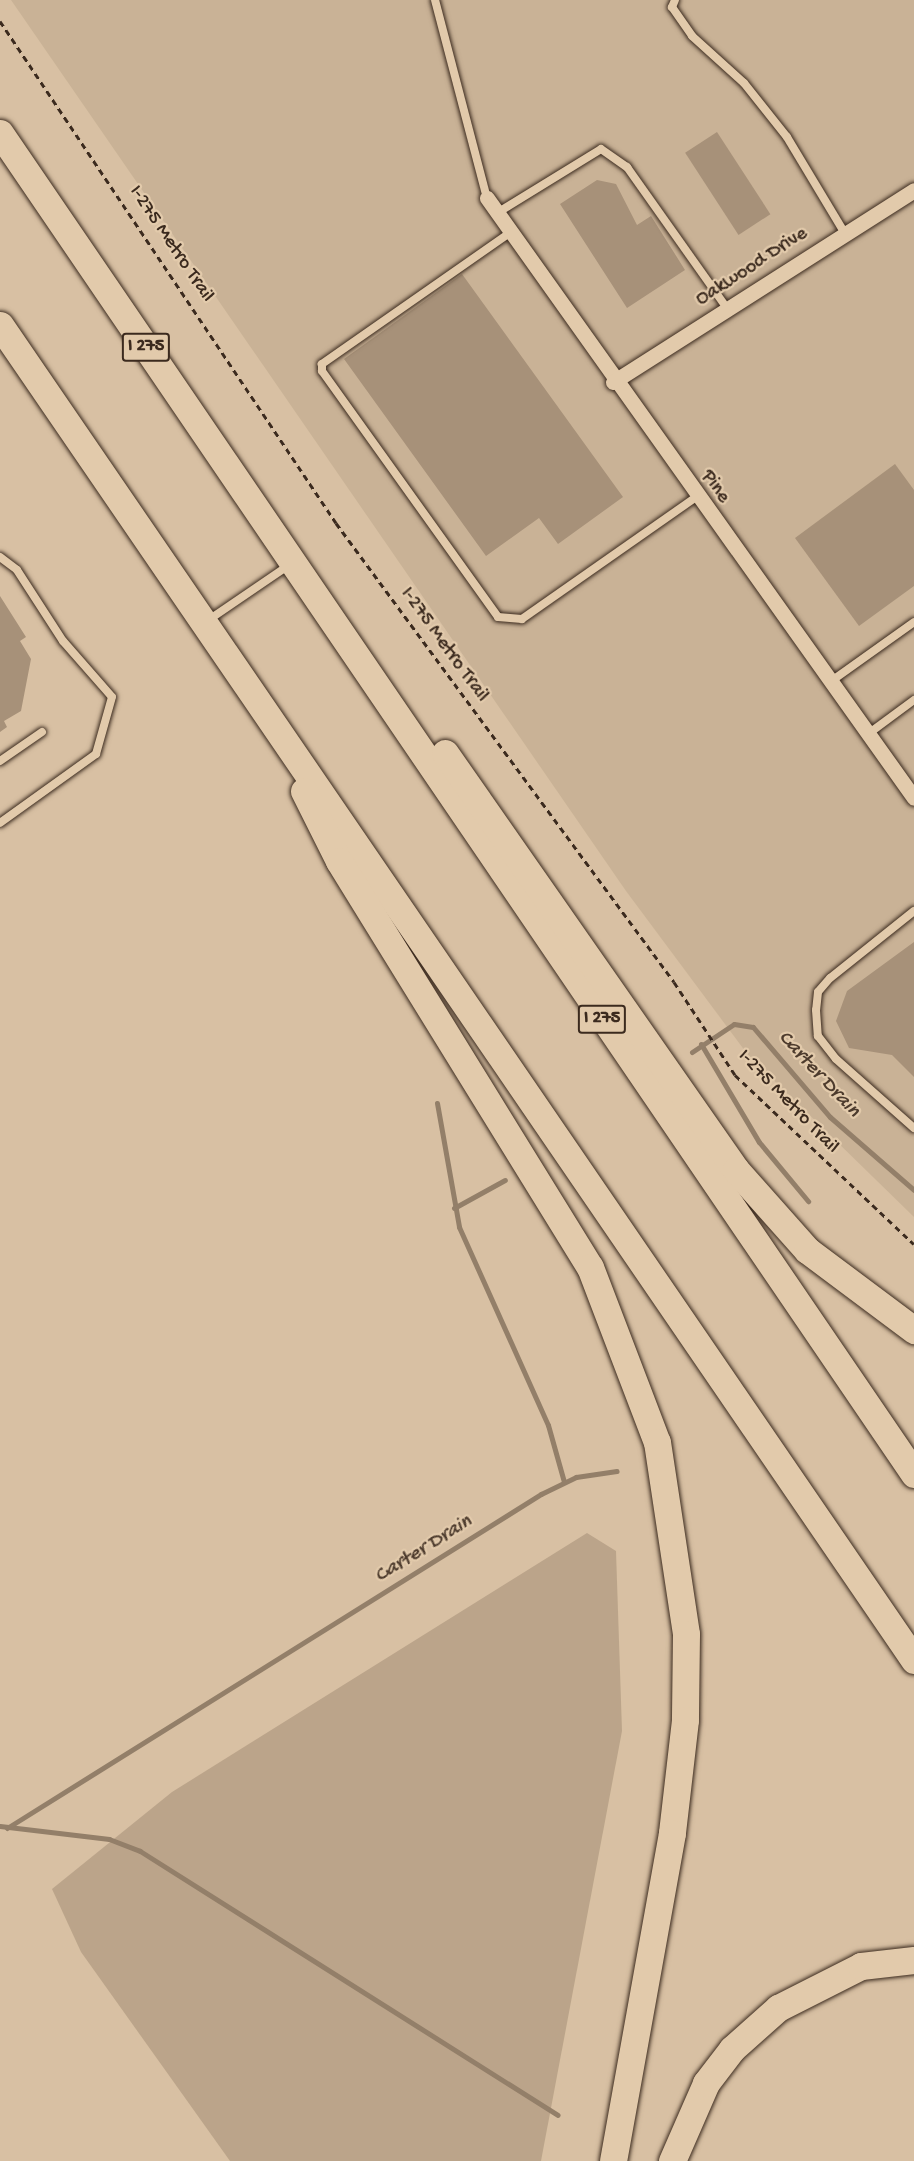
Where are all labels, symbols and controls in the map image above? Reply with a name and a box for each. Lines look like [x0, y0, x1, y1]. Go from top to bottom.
street label: I-275 Metro Trail [123, 181, 219, 307]
street label: Oakwood Drive [692, 222, 812, 312]
road number: I 275 [120, 332, 172, 362]
street label: Pine [695, 466, 735, 508]
street label: I-275 Metro Trail [394, 583, 494, 707]
road number: I 275 [576, 1004, 628, 1034]
water label: Carter Drain [771, 1026, 865, 1124]
street label: I-275 Metro Trail [732, 1045, 844, 1159]
water label: Carter Drain [371, 1510, 477, 1590]

